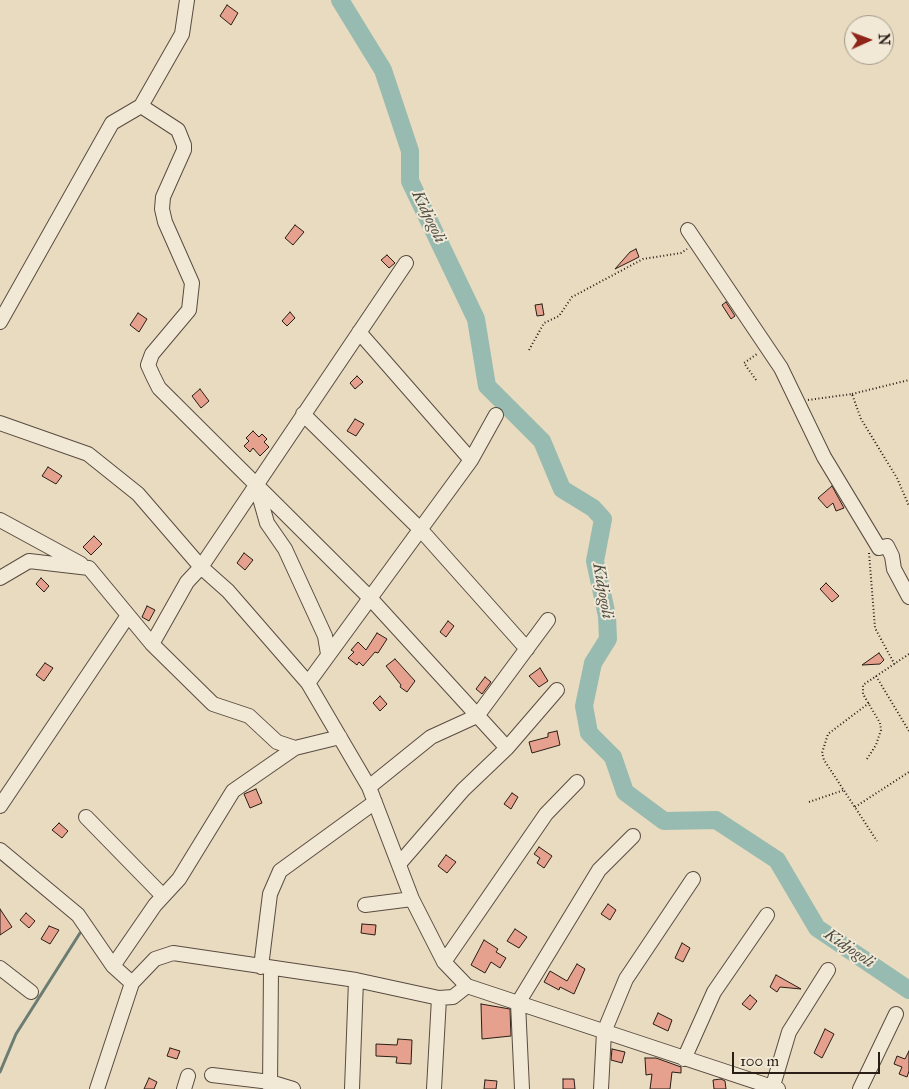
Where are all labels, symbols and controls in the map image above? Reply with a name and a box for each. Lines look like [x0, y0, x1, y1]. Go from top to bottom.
north arrow [844, 15, 894, 65]
text: N [875, 33, 892, 46]
water label: Kidjogoli [407, 188, 449, 246]
water label: Kidjogoli [588, 562, 616, 620]
water label: Kidjogoli [820, 925, 878, 973]
scale bar [734, 1042, 882, 1074]
text: 100 m [740, 1052, 779, 1070]

